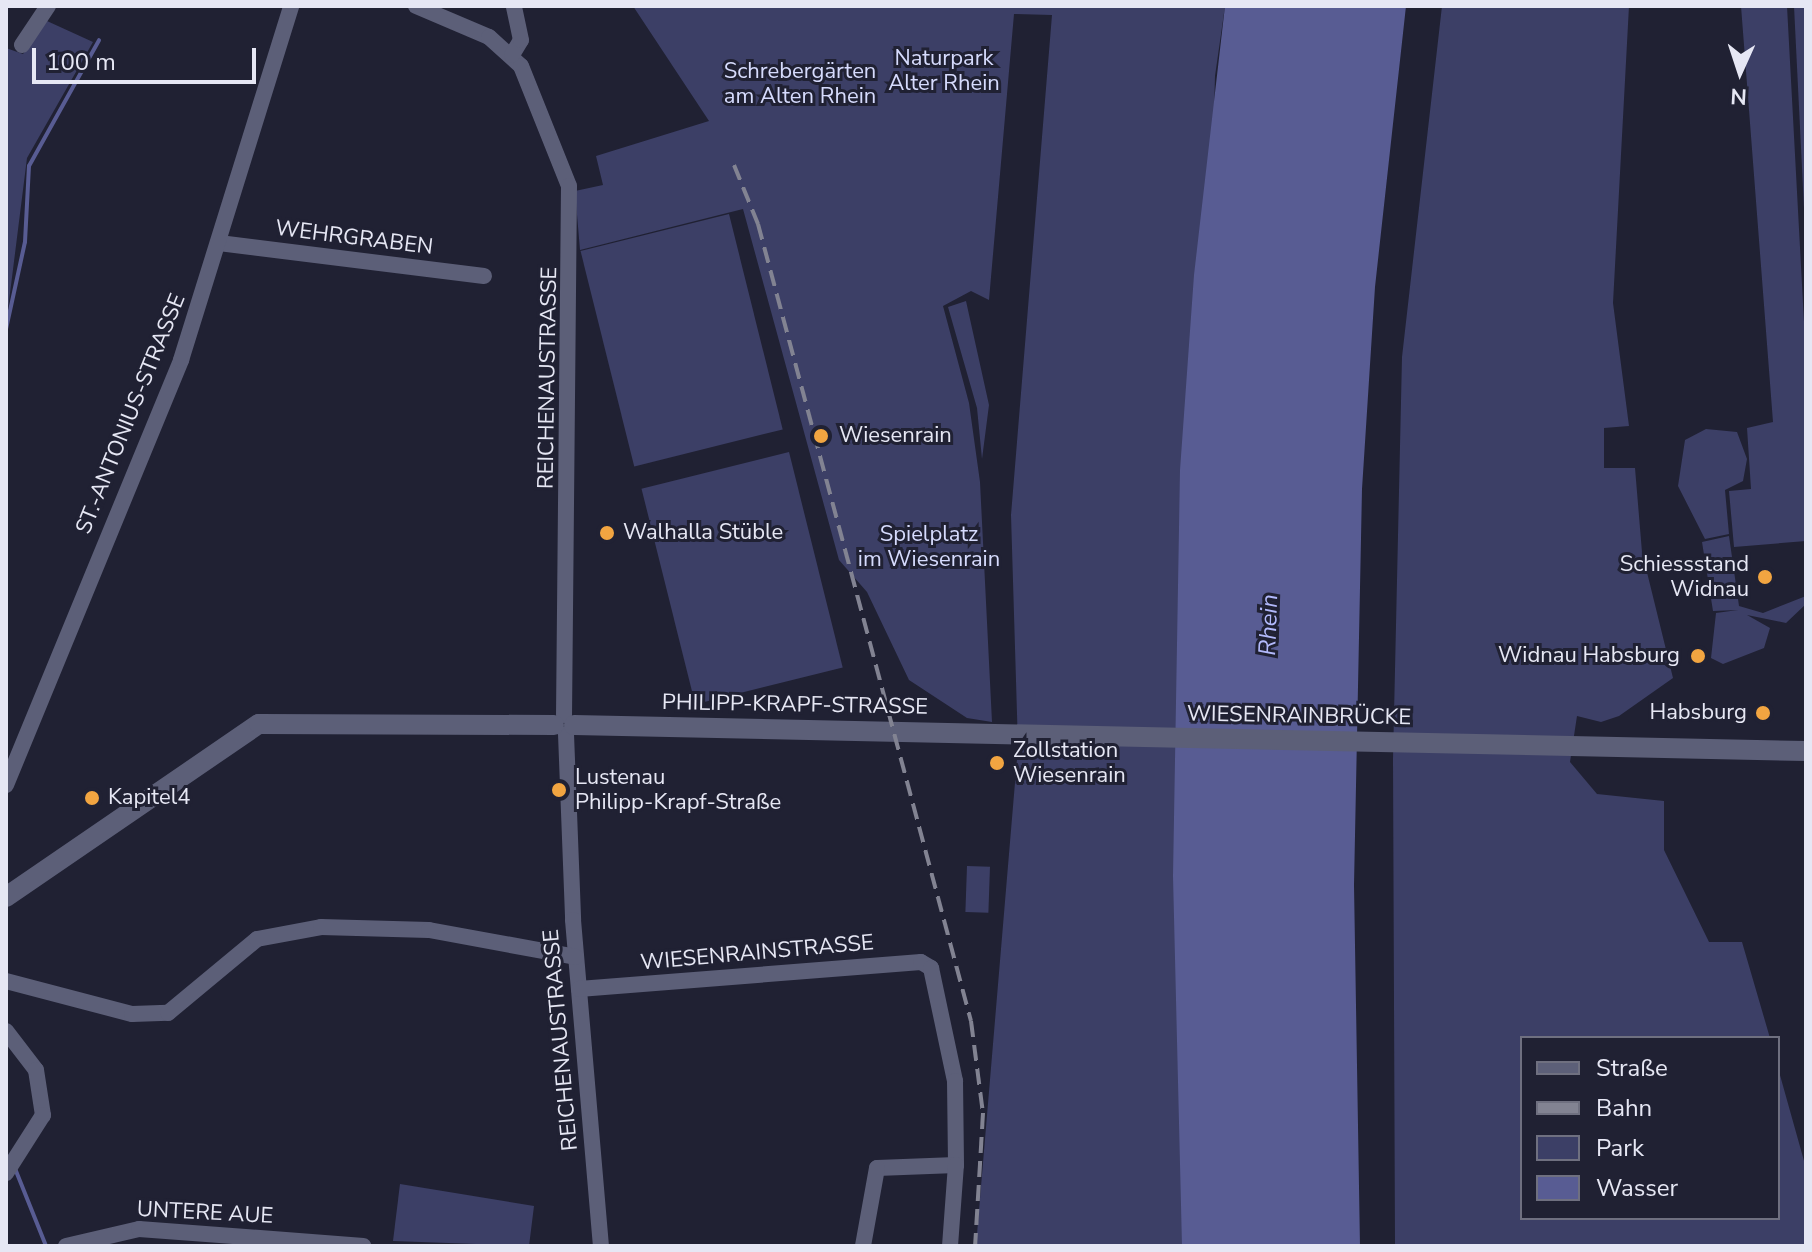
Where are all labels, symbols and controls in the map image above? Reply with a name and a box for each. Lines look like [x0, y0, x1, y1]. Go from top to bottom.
scale bar [36, 32, 260, 82]
north arrow [1700, 32, 1780, 112]
park label: Naturpark Alter Rhein [888, 45, 1000, 96]
text: 100 m [46, 46, 116, 78]
park label: Schrebergärten am Alten Rhein [724, 58, 876, 110]
text: N [1730, 81, 1748, 111]
street label: WEHRGRABEN [274, 215, 434, 261]
street label: REICHENAUSTRASSE [533, 267, 563, 489]
street label: ST.-ANTONIUS-STRASSE [71, 290, 191, 538]
place label: Wiesenrain [839, 423, 952, 449]
marker: Wiesenrain [810, 425, 832, 447]
place label: Walhalla Stüble [623, 520, 783, 546]
park label: Spielplatz im Wiesenrain [858, 521, 1000, 572]
marker: Walhalla Stüble [598, 524, 616, 542]
place label: Schiessstand Widnau [1620, 551, 1749, 602]
marker: Schiessstand Widnau [1756, 568, 1774, 586]
water label: Rhein [1254, 594, 1284, 656]
place label: Widnau Habsburg [1498, 643, 1680, 669]
marker: Widnau Habsburg [1687, 645, 1709, 667]
street label: PHILIPP-KRAPF-STRASSE [662, 689, 928, 721]
place label: Habsburg [1649, 700, 1747, 726]
street label: WIESENRAINBRÜCKE [1187, 701, 1411, 731]
marker: Habsburg [1754, 704, 1772, 722]
place label: Zollstation Wiesenrain [1013, 737, 1126, 788]
marker: Zollstation Wiesenrain [988, 754, 1006, 772]
place label: Lustenau Philipp-Krapf-Straße [575, 764, 781, 816]
marker: Lustenau Philipp-Krapf-Straße [550, 781, 568, 799]
place label: Kapitel4 [108, 785, 190, 811]
marker: Kapitel4 [83, 789, 101, 807]
street label: REICHENAUSTRASSE [538, 928, 584, 1152]
street label: WIESENRAINSTRASSE [639, 930, 875, 976]
legend [1520, 1036, 1780, 1220]
text: Straße [1596, 1052, 1668, 1084]
text: Bahn [1596, 1092, 1652, 1124]
text: Park [1596, 1132, 1644, 1164]
text: Wasser [1596, 1172, 1678, 1204]
street label: UNTERE AUE [136, 1196, 274, 1230]

